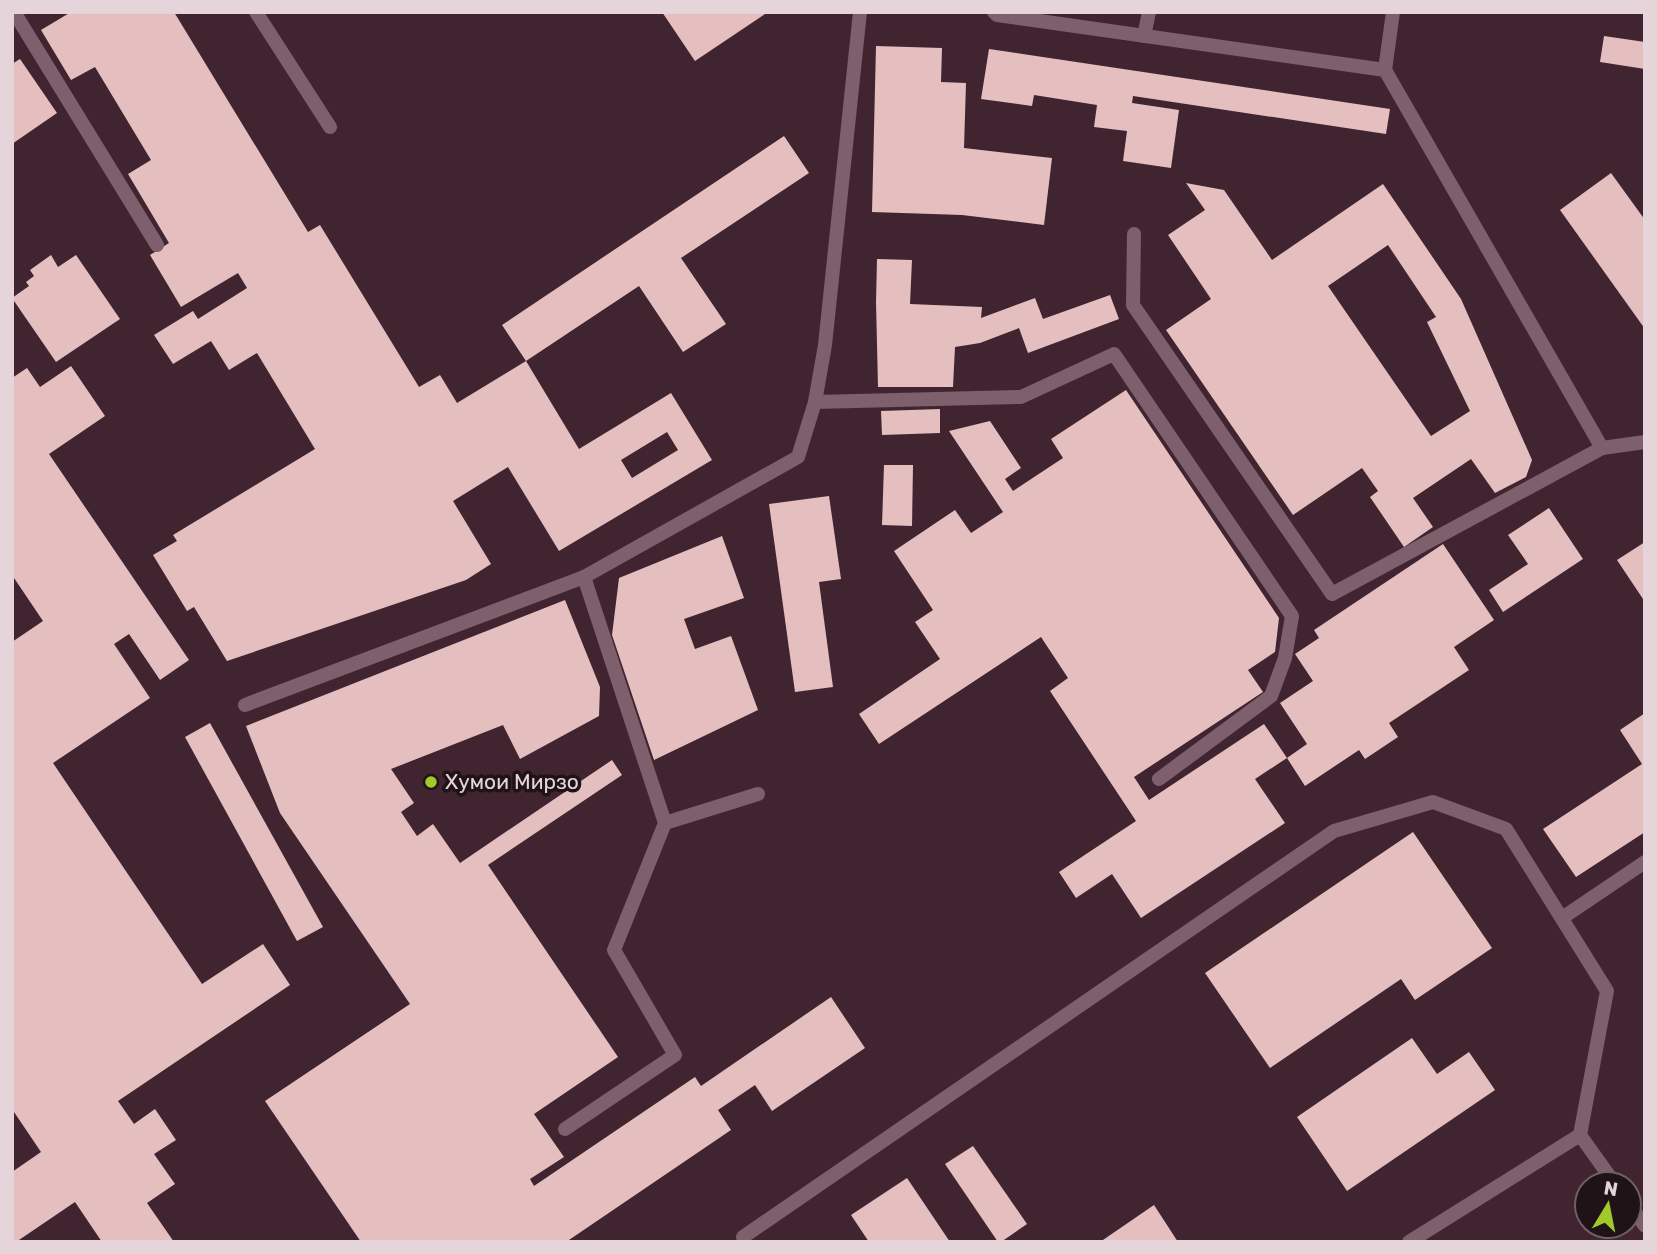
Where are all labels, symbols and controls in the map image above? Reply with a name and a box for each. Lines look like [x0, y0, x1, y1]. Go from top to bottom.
place label: Хумои Мирзо [445, 769, 579, 794]
marker: Хумои Мирзо [423, 774, 439, 790]
north arrow [1573, 1170, 1643, 1240]
text: N [1602, 1176, 1620, 1201]

